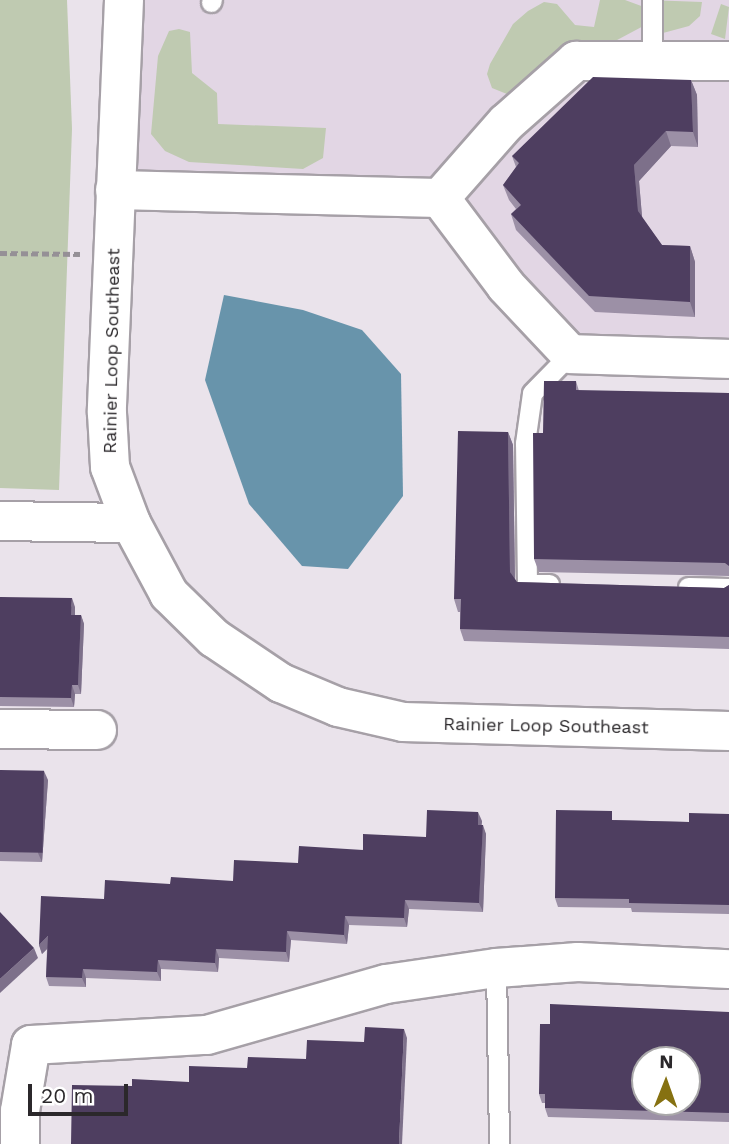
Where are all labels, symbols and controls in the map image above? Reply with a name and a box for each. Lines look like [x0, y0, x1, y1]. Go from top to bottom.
street label: Rainier Loop Southeast [99, 248, 125, 454]
street label: Rainier Loop Southeast [443, 713, 649, 739]
north arrow [631, 1046, 701, 1116]
text: N [659, 1050, 674, 1073]
scale bar [32, 1070, 131, 1114]
text: 20 m [41, 1083, 93, 1108]

